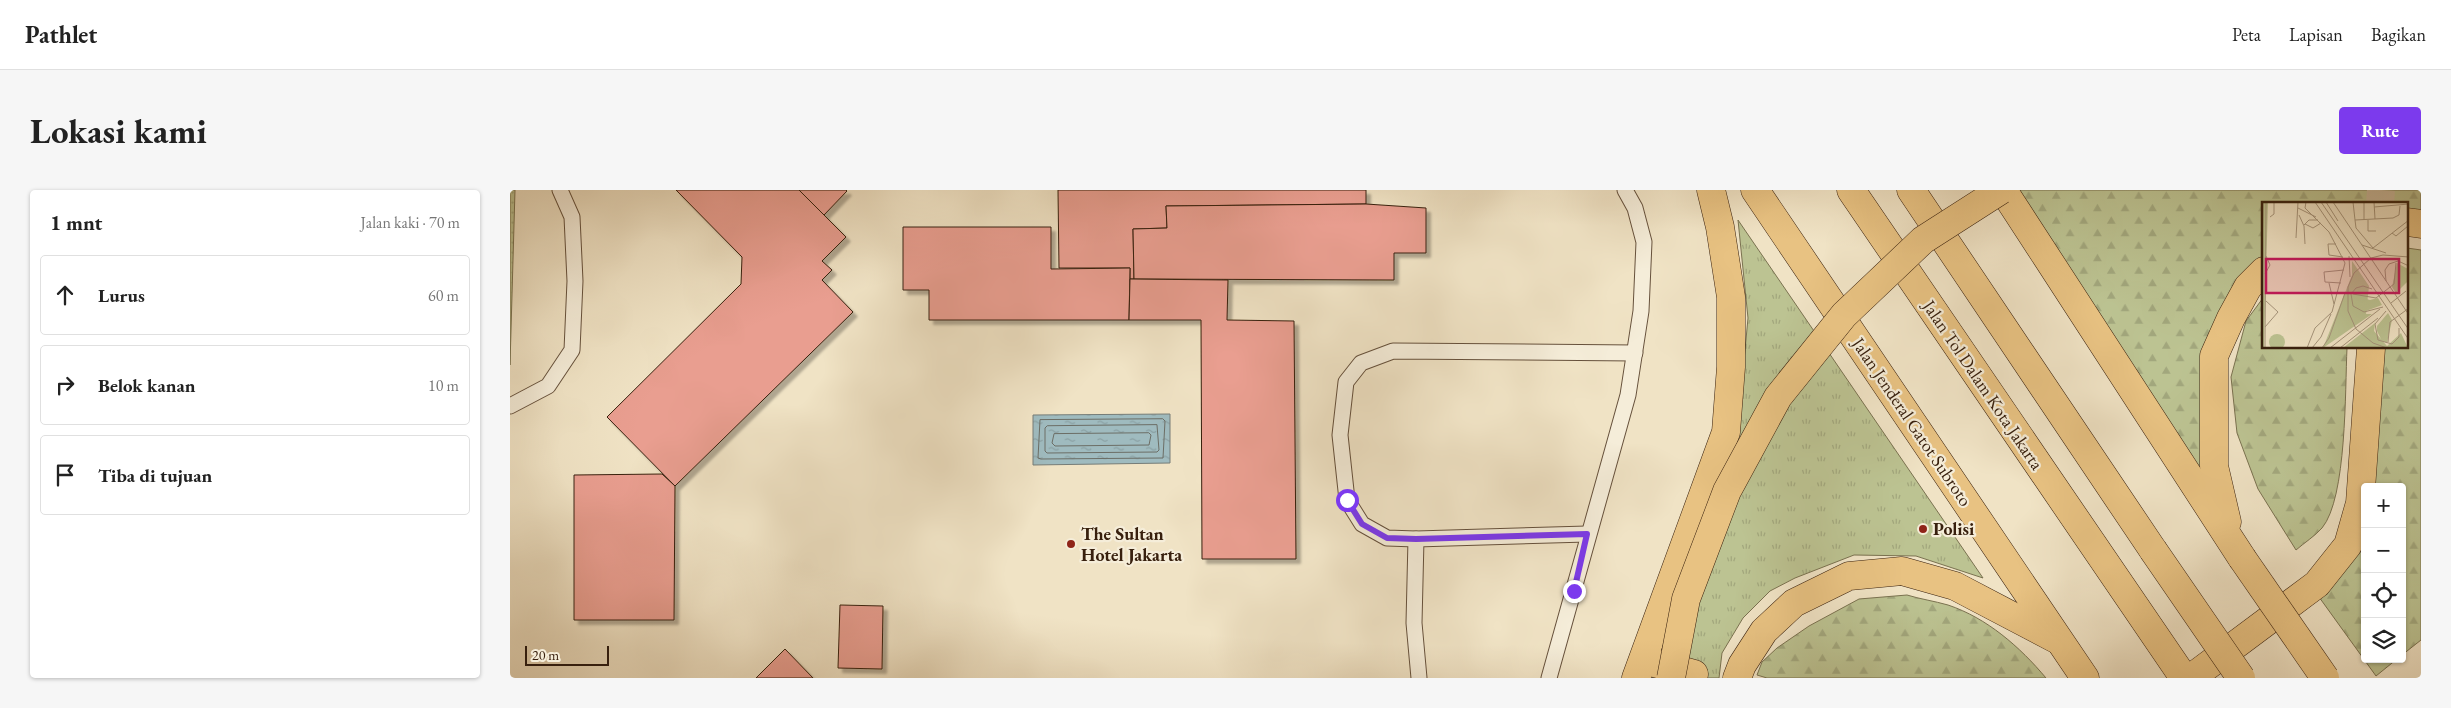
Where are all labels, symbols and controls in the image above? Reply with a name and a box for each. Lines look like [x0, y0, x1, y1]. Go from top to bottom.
text: Pathlet [25, 19, 97, 50]
text: Peta [2232, 23, 2261, 46]
text: Lapisan [2289, 23, 2343, 46]
text: Bagikan [2371, 23, 2426, 46]
button: Rute [2339, 107, 2421, 154]
text: Lokasi kami [30, 108, 207, 153]
inset map [2262, 202, 2408, 349]
text: 1 mnt [50, 209, 102, 236]
text: Jalan kaki · 70 m [360, 212, 460, 233]
icon: ahead [51, 281, 79, 309]
text: Lurus [98, 283, 145, 308]
text: 60 m [428, 285, 459, 306]
street label: Jalan Tol Dalam Kota Jakarta [1917, 294, 2049, 475]
street label: Jalan Jenderal Gatot Subroto [1846, 331, 1978, 511]
icon: right [51, 371, 79, 399]
text: Belok kanan [98, 373, 196, 398]
text: 10 m [428, 375, 459, 396]
icon: arrive [51, 461, 79, 489]
text: Tiba di tujuan [98, 463, 212, 488]
map controls [2361, 483, 2406, 663]
button: + [2361, 483, 2406, 528]
route start [1336, 489, 1359, 512]
place label: Polisi [1933, 517, 1975, 540]
place label: The Sultan Hotel Jakarta [1081, 522, 1182, 566]
marker: Polisi [1917, 523, 1929, 535]
button: − [2361, 528, 2406, 573]
marker: The Sultan Hotel Jakarta [1065, 538, 1077, 550]
button: locate [2361, 573, 2406, 618]
route end [1563, 580, 1586, 603]
button: layers [2361, 618, 2406, 663]
scale bar [525, 643, 609, 666]
text: 20 m [532, 646, 559, 664]

